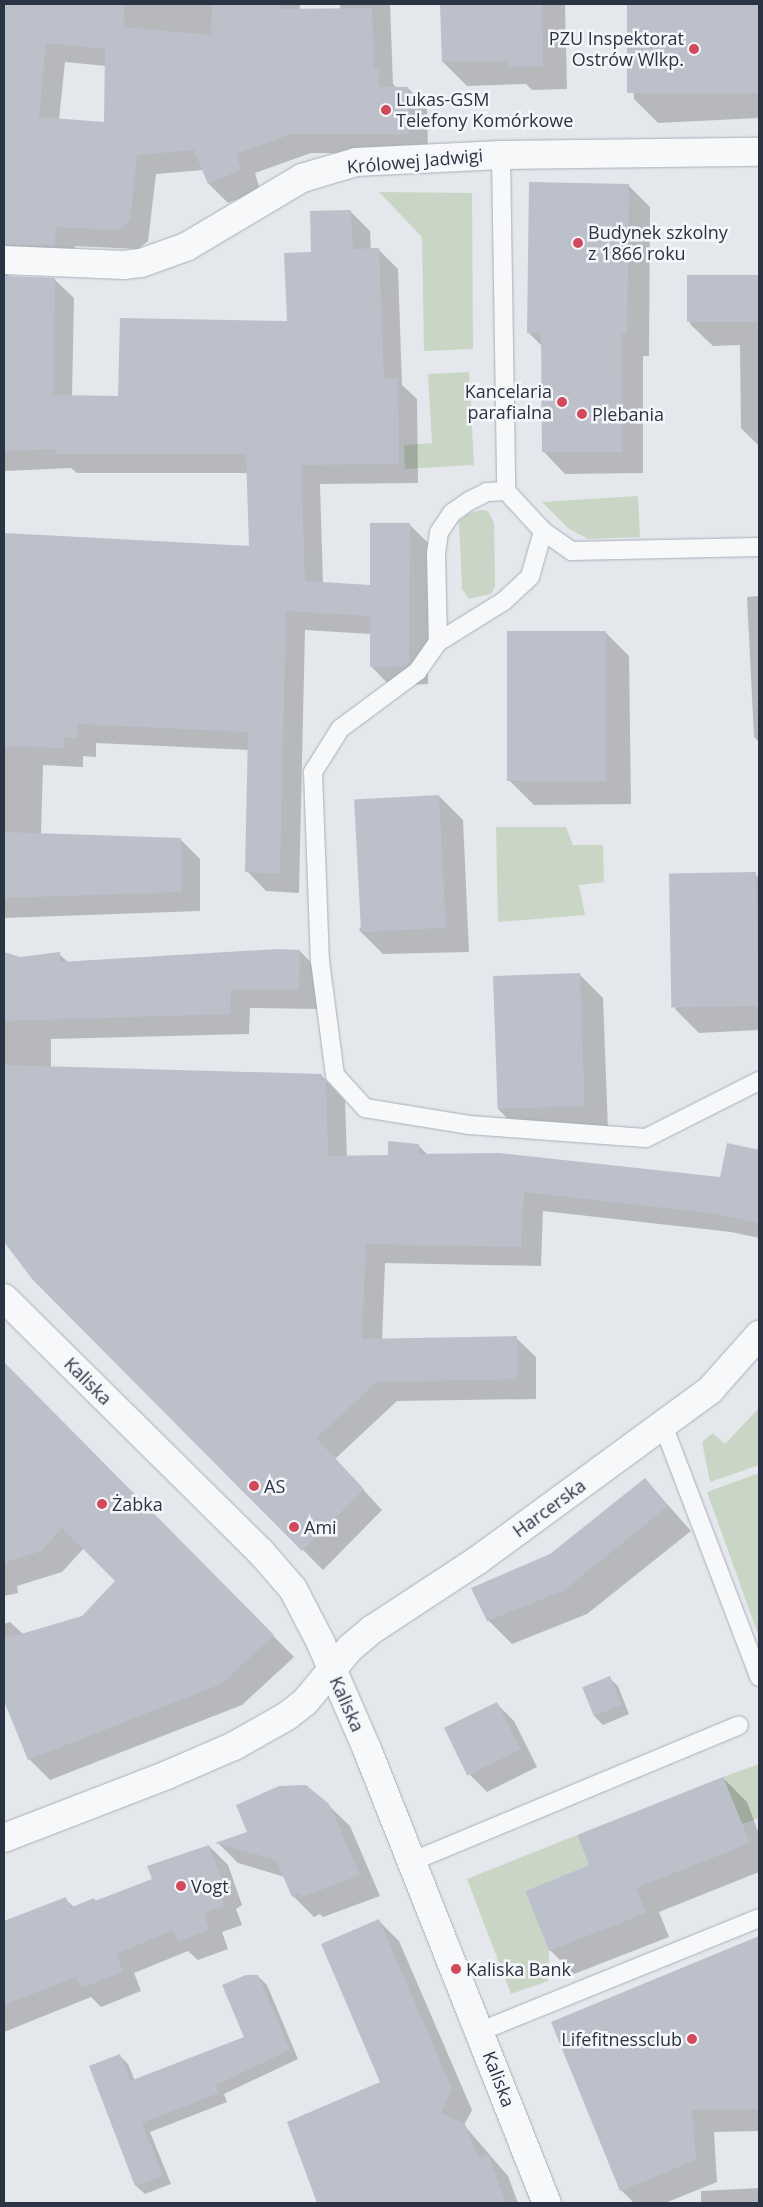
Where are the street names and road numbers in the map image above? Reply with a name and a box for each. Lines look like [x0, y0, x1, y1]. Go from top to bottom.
street label: Królowej Jadwigi [346, 144, 484, 178]
street label: Kaliska [60, 1353, 116, 1409]
street label: Harcerska [508, 1474, 590, 1542]
street label: Kaliska [325, 1673, 369, 1735]
street label: Kaliska [478, 2048, 520, 2110]

